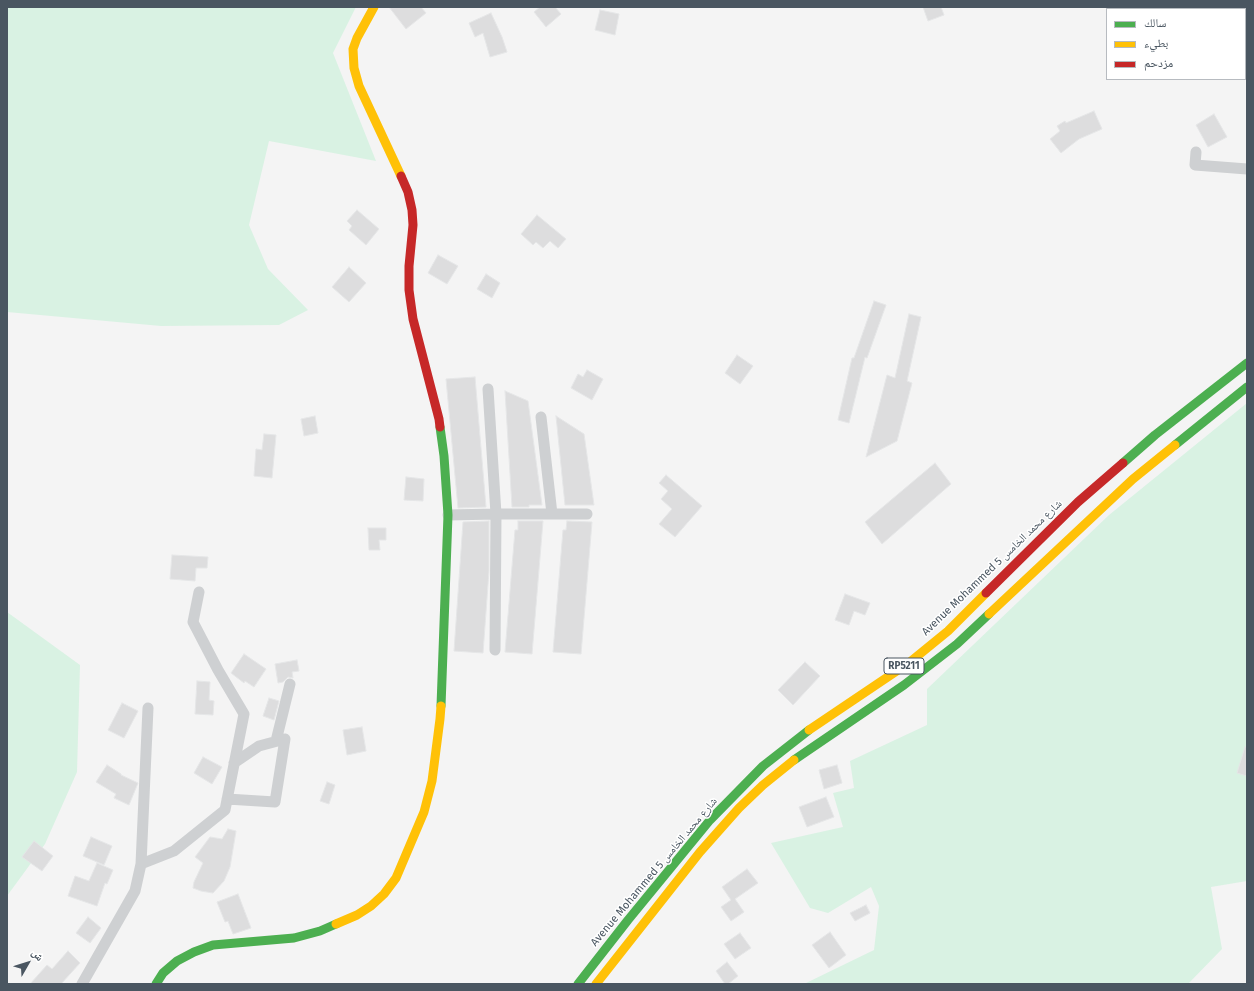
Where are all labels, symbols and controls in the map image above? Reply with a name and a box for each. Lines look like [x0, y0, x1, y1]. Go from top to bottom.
legend [1106, 8, 1246, 80]
text: سالك [1144, 16, 1166, 30]
text: بطيء [1144, 36, 1168, 50]
text: مزدحم [1144, 56, 1173, 70]
street label: Avenue Mohammed 5 شارع محمد الخامس [919, 497, 1065, 639]
road number: RP5211 [884, 658, 924, 674]
street label: Avenue Mohammed 5 شارع محمد الخامس [588, 795, 720, 949]
north arrow [8, 943, 48, 983]
text: ش [29, 947, 46, 964]

